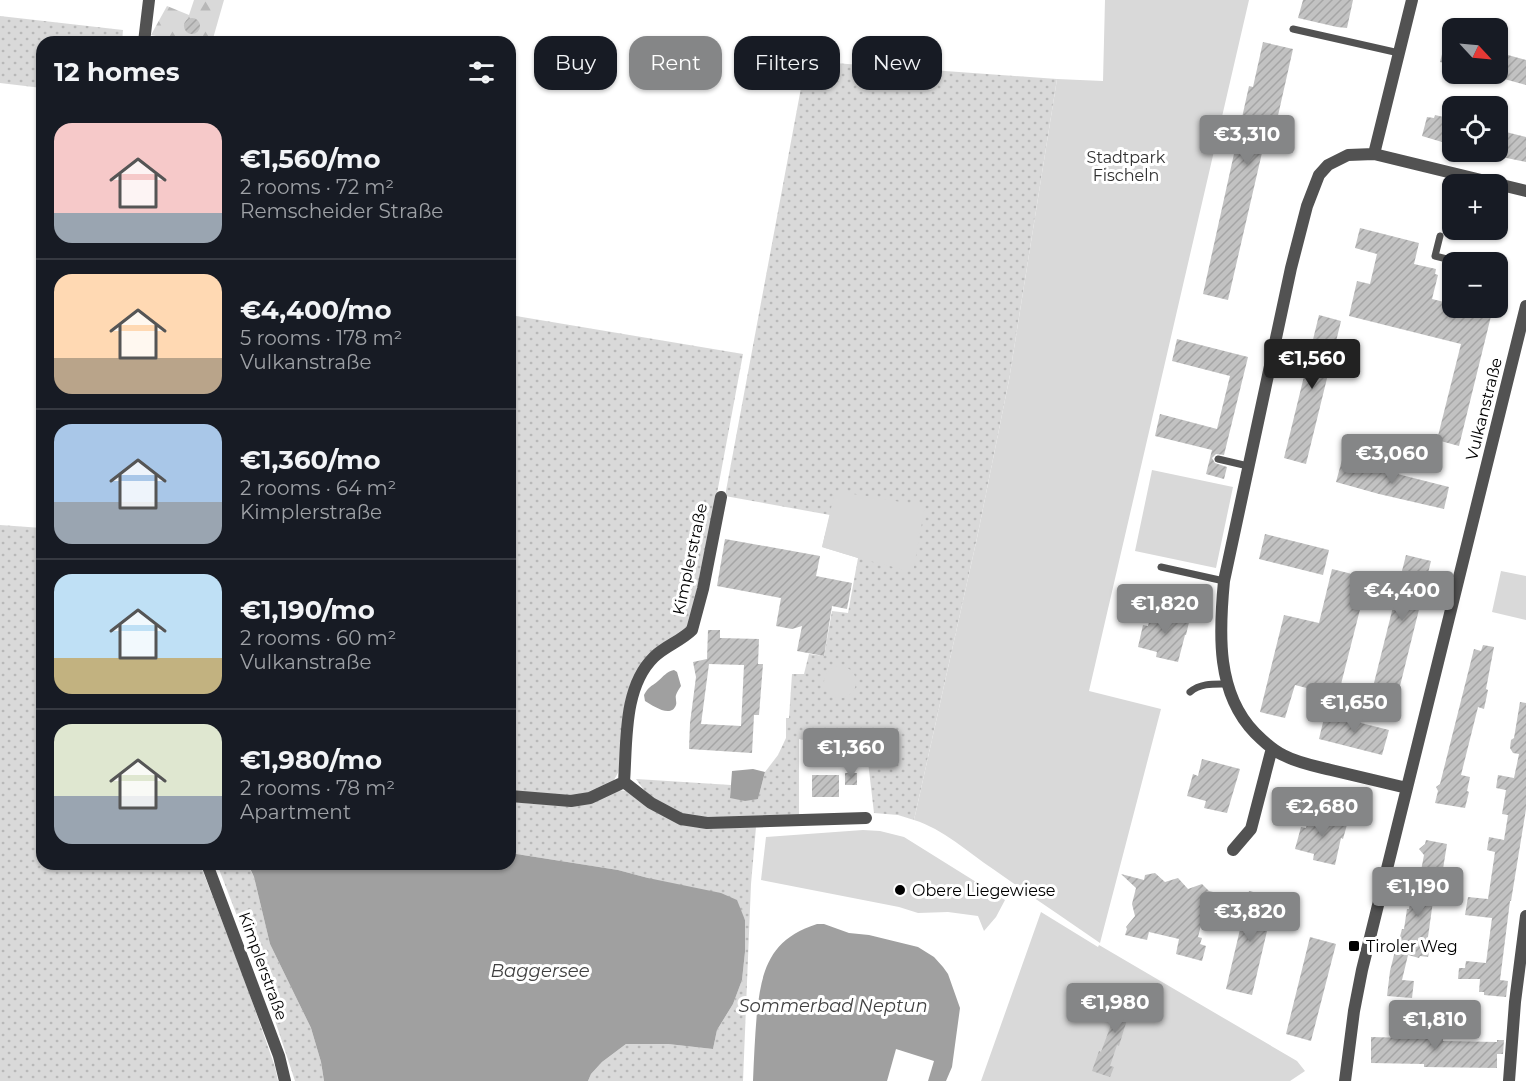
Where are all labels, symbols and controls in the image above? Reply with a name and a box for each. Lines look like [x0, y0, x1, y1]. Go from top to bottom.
north arrow [1442, 18, 1508, 84]
map controls [1442, 18, 1508, 318]
chip: Buy [534, 36, 617, 90]
chip: Rent [629, 36, 722, 90]
chip: Filters [734, 36, 840, 90]
chip: New [852, 36, 942, 90]
text: 12 homes [54, 56, 180, 88]
icon: filters [465, 56, 498, 89]
button: locate [1442, 96, 1508, 162]
pin: €3,310 [1198, 115, 1296, 166]
text: €3,310 [1214, 122, 1280, 146]
text: €1,560/mo [240, 143, 380, 175]
icon: home [102, 147, 174, 219]
park label: Stadtpark Fischeln [1087, 148, 1166, 185]
button: + [1442, 174, 1508, 240]
text: 2 rooms · 72 m² [240, 175, 394, 199]
text: Remscheider Straße [240, 199, 443, 223]
button: − [1442, 252, 1508, 318]
text: €4,400/mo [240, 294, 392, 326]
icon: home [102, 298, 174, 370]
text: 5 rooms · 178 m² [240, 326, 402, 350]
pin: €1,560 [1263, 339, 1361, 390]
text: €1,560 [1278, 346, 1346, 370]
text: Vulkanstraße [240, 350, 372, 374]
street label: Vulkanstraße [1462, 356, 1506, 462]
pin: €3,060 [1343, 434, 1441, 485]
text: €3,060 [1356, 441, 1428, 465]
text: €1,360/mo [240, 444, 381, 476]
icon: home [102, 448, 174, 520]
text: 2 rooms · 64 m² [240, 476, 396, 500]
text: Kimplerstraße [240, 500, 382, 524]
street label: Kimplerstraße [669, 501, 711, 617]
pin: €4,400 [1353, 571, 1451, 622]
text: €4,400 [1364, 578, 1440, 602]
pin: €1,820 [1116, 584, 1214, 635]
text: €1,820 [1131, 591, 1199, 615]
text: €1,190/mo [240, 594, 375, 626]
icon: home [102, 598, 174, 670]
text: 2 rooms · 60 m² [240, 626, 396, 650]
text: Vulkanstraße [240, 650, 372, 674]
pin: €1,650 [1305, 683, 1403, 734]
text: €1,650 [1320, 690, 1388, 714]
pin: €1,360 [802, 728, 900, 779]
text: €1,360 [817, 735, 885, 759]
text: €1,980/mo [240, 744, 382, 776]
icon: home [102, 748, 174, 820]
text: 2 rooms · 78 m² [240, 776, 395, 800]
pin: €2,680 [1273, 787, 1371, 838]
text: €2,680 [1286, 794, 1358, 818]
text: Apartment [240, 800, 351, 824]
pin: €1,190 [1369, 867, 1467, 918]
text: €1,190 [1386, 874, 1450, 898]
place label: Obere Liegewiese [912, 881, 1055, 900]
marker: Obere Liegewiese [893, 883, 907, 897]
pin: €3,820 [1201, 892, 1299, 943]
text: €3,820 [1214, 899, 1286, 923]
street label: Kimplerstraße [235, 909, 291, 1023]
place label: Tiroler Weg [1366, 937, 1458, 956]
marker: Tiroler Weg [1347, 939, 1361, 953]
water label: Baggersee [490, 960, 590, 982]
pin: €1,980 [1066, 983, 1164, 1034]
text: €1,980 [1080, 990, 1150, 1014]
water label: Sommerbad Neptun [738, 995, 928, 1017]
pin: €1,810 [1386, 1000, 1484, 1051]
text: €1,810 [1403, 1007, 1467, 1031]

